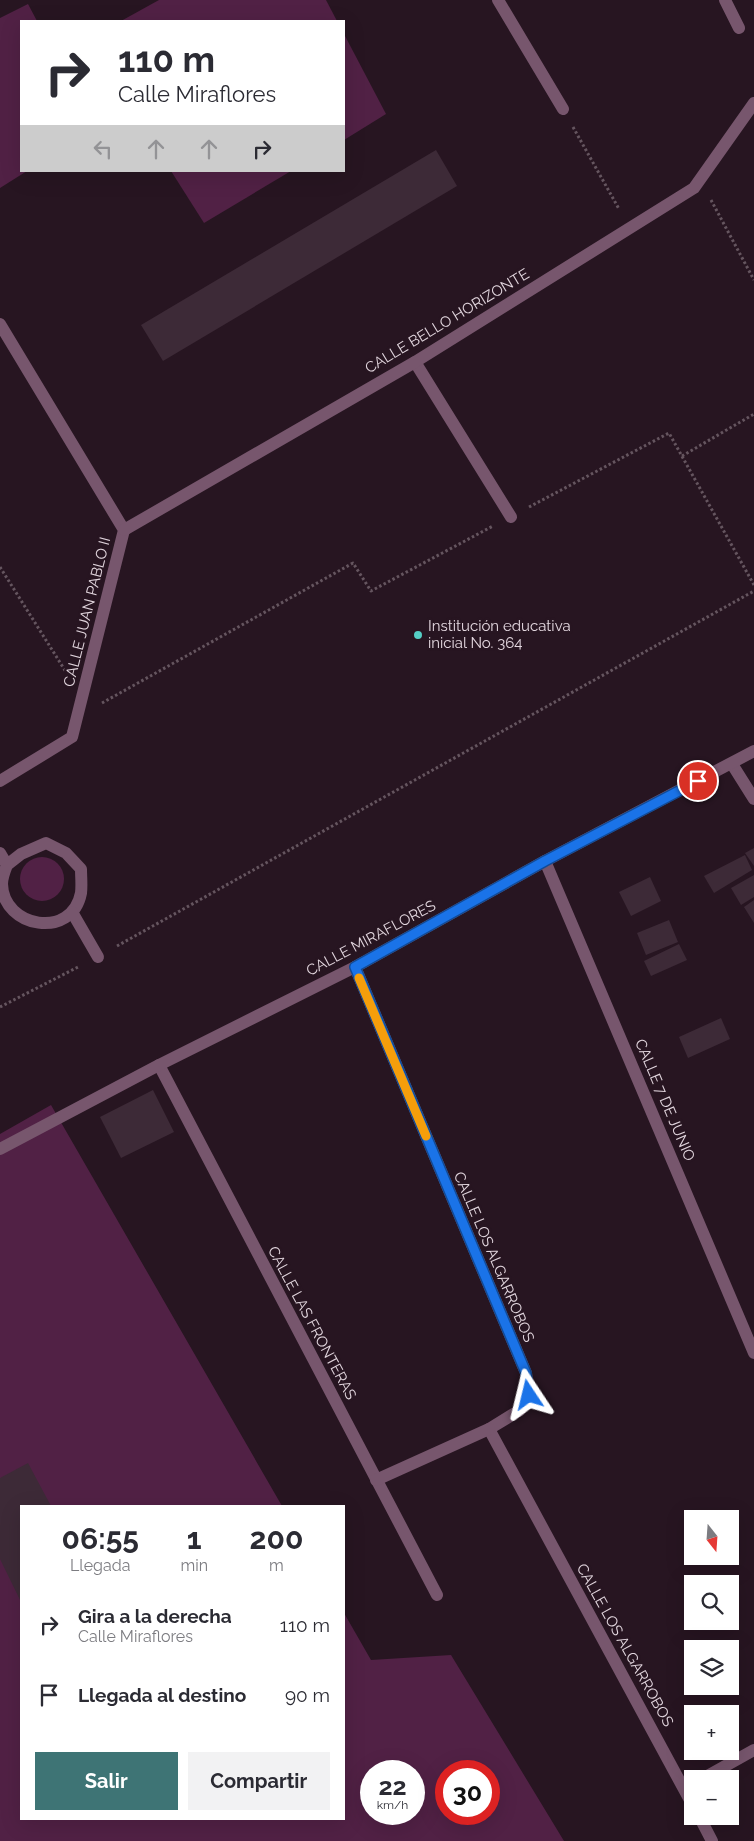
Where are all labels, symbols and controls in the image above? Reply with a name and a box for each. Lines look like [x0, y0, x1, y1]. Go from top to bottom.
text: 110 m [118, 39, 215, 80]
icon: right [35, 40, 100, 105]
text: Calle Miraflores [118, 81, 276, 107]
icon: left [89, 135, 117, 163]
icon: ahead [142, 135, 170, 163]
icon: ahead [195, 135, 223, 163]
icon: right [248, 135, 276, 163]
street label: CALLE BELLO HORIZONTE [362, 265, 532, 377]
street label: CALLE JUAN PABLO II [60, 535, 114, 689]
place label: Institución educativa inicial No. 364 [428, 617, 571, 652]
marker: Institución educativa inicial No. 364 [412, 629, 424, 641]
pin [677, 760, 719, 802]
icon: arrive [684, 767, 712, 795]
street label: CALLE MIRAFLORES [303, 896, 439, 980]
street label: CALLE 7 DE JUNIO [631, 1036, 699, 1164]
street label: CALLE LOS ALGARROBOS [450, 1169, 538, 1345]
street label: CALLE LAS FRONTERAS [264, 1243, 360, 1403]
position arrow [502, 1368, 554, 1420]
north arrow [684, 1510, 739, 1565]
map controls [684, 1510, 739, 1825]
text: 06:55 [62, 1521, 139, 1556]
text: 1 [187, 1521, 202, 1556]
text: 200 [250, 1521, 303, 1556]
text: Llegada [70, 1556, 130, 1575]
text: min [180, 1556, 208, 1575]
text: m [269, 1556, 284, 1575]
street label: CALLE LOS ALGARROBOS [573, 1560, 677, 1730]
button: search [684, 1575, 739, 1630]
text: Gira a la derecha [78, 1605, 232, 1627]
icon: right [35, 1611, 63, 1639]
text: 110 m [280, 1614, 330, 1636]
text: Calle Miraflores [78, 1627, 193, 1646]
button: layers [684, 1640, 739, 1695]
icon: arrive [35, 1681, 63, 1709]
text: Llegada al destino [78, 1684, 246, 1706]
text: 90 m [285, 1684, 330, 1706]
button: + [684, 1705, 739, 1760]
button: Salir [35, 1752, 178, 1810]
button: Compartir [188, 1752, 330, 1810]
speed limit sign: 30 [435, 1760, 500, 1825]
button: − [684, 1770, 739, 1825]
text: 22 [378, 1771, 407, 1801]
text: km/h [377, 1798, 408, 1812]

